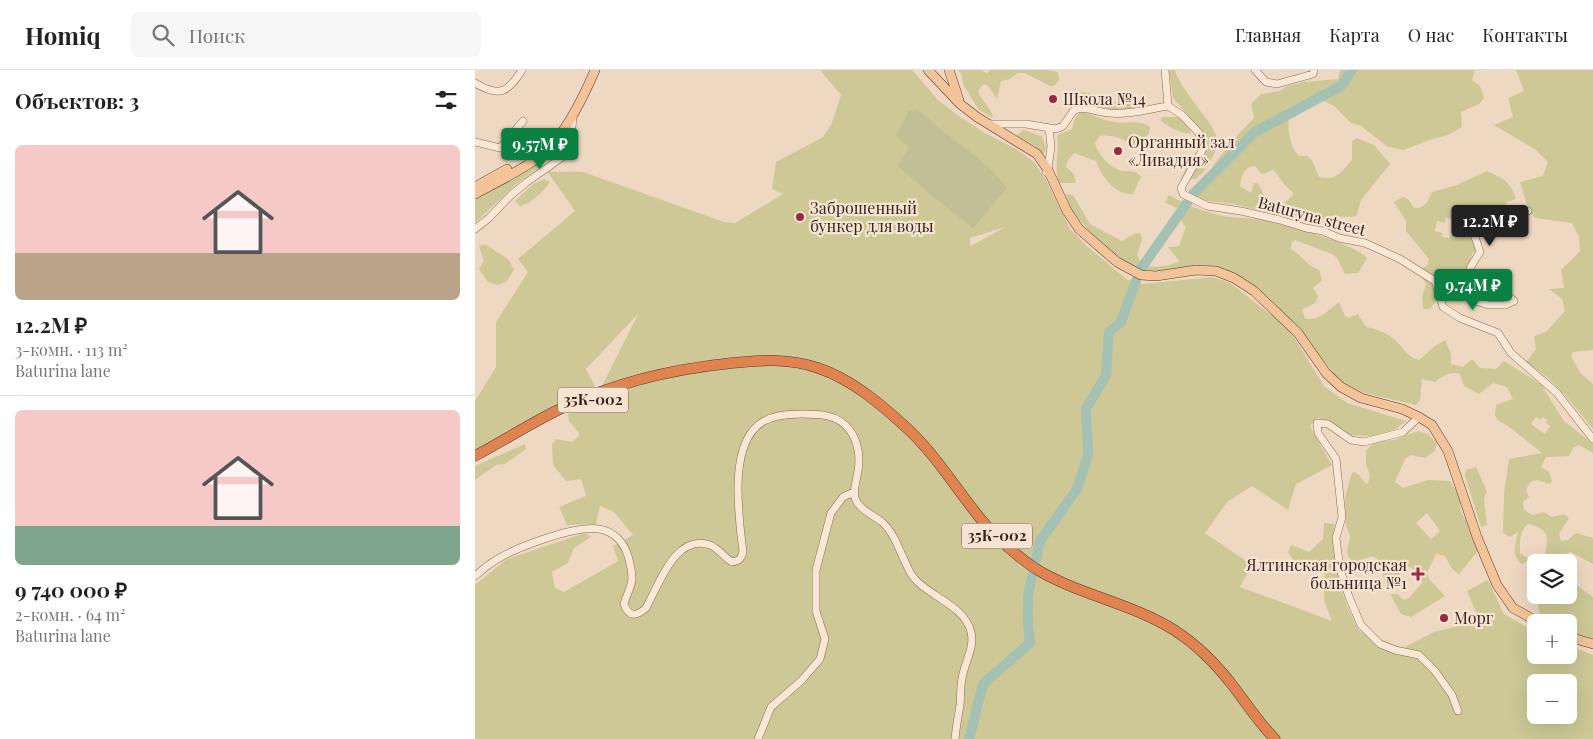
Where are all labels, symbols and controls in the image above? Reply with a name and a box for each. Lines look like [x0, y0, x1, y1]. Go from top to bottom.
search box [131, 12, 481, 57]
text: Homiq [25, 19, 101, 51]
icon: search [149, 21, 177, 49]
text: Поиск [189, 22, 245, 48]
text: Главная [1235, 23, 1301, 47]
text: Карта [1329, 23, 1380, 47]
text: О нас [1408, 23, 1454, 47]
text: Контакты [1482, 23, 1568, 47]
text: Объектов: 3 [15, 86, 139, 114]
icon: filters [432, 86, 460, 114]
place label: Школа №14 [1063, 88, 1146, 109]
marker: Школа №14 [1047, 93, 1059, 105]
pin: 9.57M ₽ [494, 128, 586, 170]
place label: Органный зал «Ливадия» [1128, 131, 1235, 170]
text: 9.57M ₽ [512, 133, 568, 154]
marker: Органный зал «Ливадия» [1112, 145, 1124, 157]
icon: home [193, 177, 283, 267]
street label: Baturyna street [1256, 191, 1369, 240]
place label: Заброшенный бункер для воды [810, 197, 934, 236]
pin: 12.2M ₽ [1444, 204, 1536, 247]
text: 12.2M ₽ [1462, 210, 1518, 231]
marker: Заброшенный бункер для воды [794, 211, 806, 223]
pin: 9.74M ₽ [1427, 268, 1519, 311]
text: 9.74M ₽ [1445, 274, 1501, 295]
text: 12.2M ₽ [15, 310, 87, 338]
text: 3-комн. · 113 m² [15, 339, 128, 360]
text: Baturina lane [15, 360, 111, 381]
road number: 35К-002 [558, 388, 628, 412]
icon: home [193, 443, 283, 533]
road number: 35К-002 [962, 524, 1032, 548]
place label: Ялтинская городская больница №1 [1245, 554, 1407, 593]
map controls [1527, 554, 1577, 724]
button: layers [1527, 554, 1577, 604]
marker: Ялтинская городская больница №1 [1411, 567, 1425, 581]
text: 9 740 000 ₽ [15, 575, 127, 603]
text: 2-комн. · 64 m² [15, 604, 125, 625]
place label: Морг [1454, 607, 1493, 628]
marker: Морг [1438, 612, 1450, 624]
button: + [1527, 614, 1577, 664]
text: Baturina lane [15, 625, 111, 646]
button: − [1527, 674, 1577, 724]

